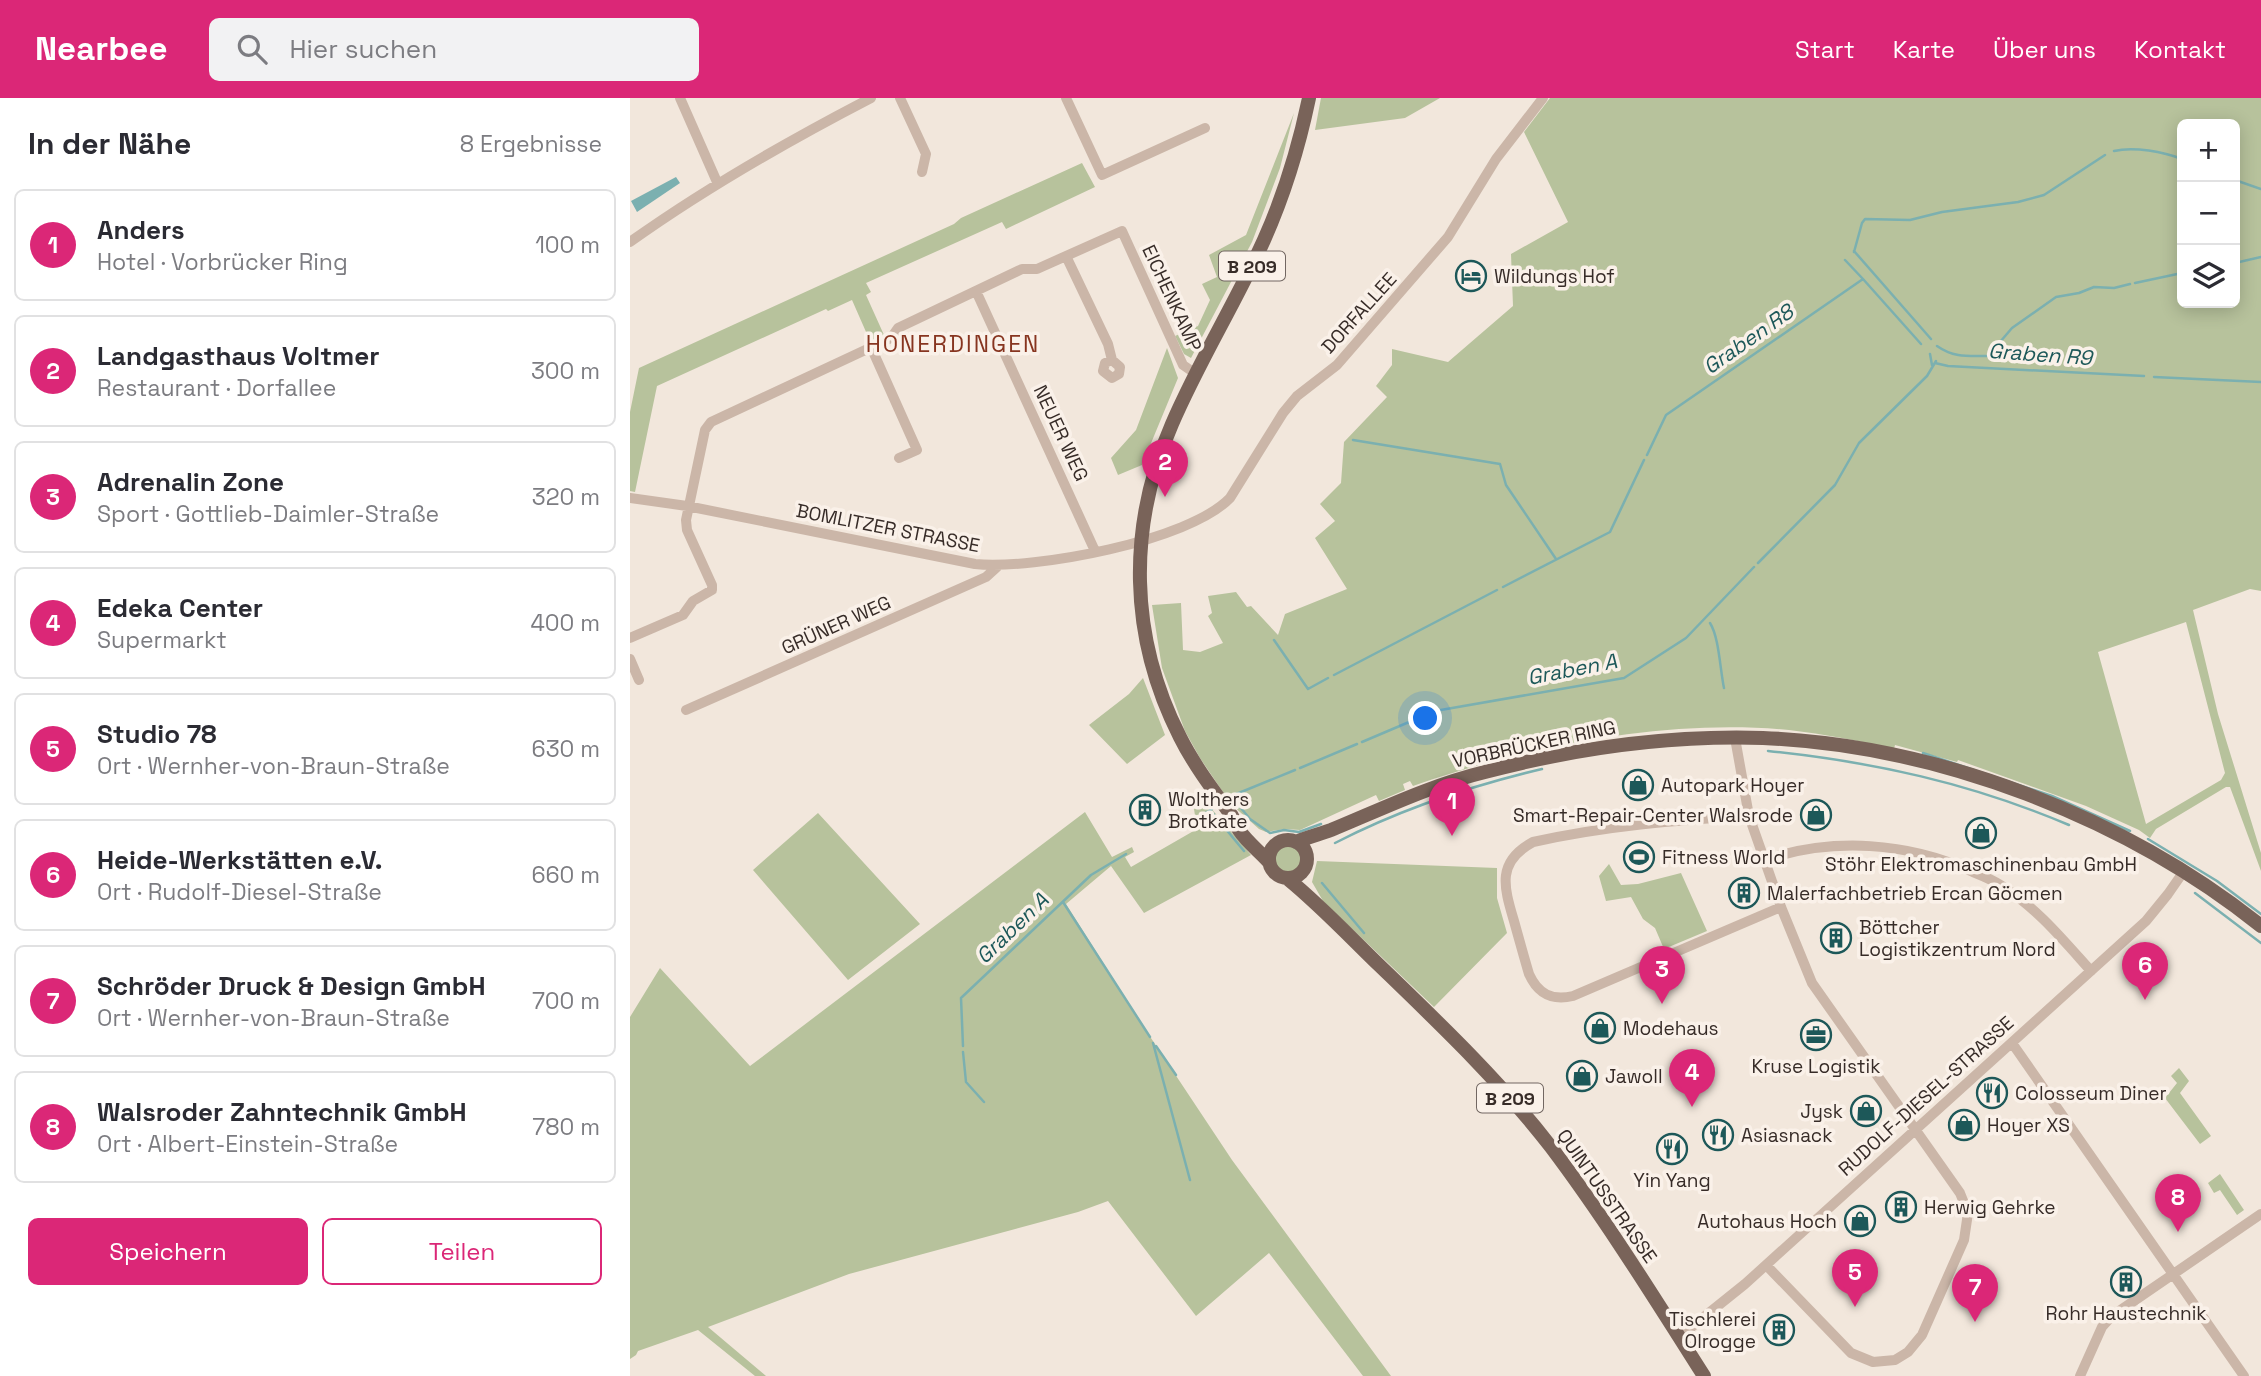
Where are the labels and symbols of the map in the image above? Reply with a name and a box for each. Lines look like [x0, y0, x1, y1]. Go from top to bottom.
street label: EICHENKAMP [1136, 241, 1208, 355]
road number: B 209 [1219, 252, 1285, 280]
hotel icon: Wildungs Hof [1454, 259, 1488, 293]
place label: Wildungs Hof [1494, 264, 1615, 289]
street label: DORFALLEE [1316, 267, 1402, 359]
water label: Graben R8 [1698, 297, 1800, 380]
district label: HONERDINGEN [866, 329, 1040, 359]
water label: Graben R9 [1987, 337, 2095, 371]
street label: NEUER WEG [1028, 381, 1094, 485]
pin: 2 [1142, 439, 1188, 497]
street label: BOMLITZER STRASSE [794, 498, 982, 558]
street label: GRÜNER WEG [777, 590, 895, 660]
water label: Graben A [1525, 647, 1619, 691]
your location [1408, 701, 1442, 735]
street label: VORBRÜCKER RING [1450, 714, 1618, 774]
shop icon: Autopark Hoyer [1621, 768, 1655, 802]
place label: Autopark Hoyer [1661, 773, 1804, 798]
pin: 1 [1429, 778, 1475, 836]
place label: Wolthers Brotkate [1168, 787, 1249, 834]
building icon: Wolthers Brotkate [1128, 793, 1162, 827]
shop icon: Smart-Repair-Center Walsrode [1799, 798, 1833, 832]
place label: Smart-Repair-Center Walsrode [1513, 803, 1793, 828]
shop icon: Stöhr Elektromaschinenbau GmbH [1964, 816, 1998, 850]
sports icon: Fitness World [1622, 840, 1656, 874]
place label: Fitness World [1662, 845, 1785, 870]
place label: Stöhr Elektromaschinenbau GmbH [1825, 852, 2137, 877]
building icon: Malerfachbetrieb Ercan Göcmen [1727, 876, 1761, 910]
place label: Malerfachbetrieb Ercan Göcmen [1767, 881, 2063, 906]
water label: Graben A [970, 887, 1054, 969]
place label: Böttcher Logistikzentrum Nord [1859, 915, 2056, 962]
building icon: Böttcher Logistikzentrum Nord [1819, 921, 1853, 955]
pin: 6 [2122, 942, 2168, 1000]
pin: 3 [1639, 946, 1685, 1004]
shop icon: Modehaus [1583, 1011, 1617, 1045]
street label: RUDOLF-DIESEL-STRASSE [1833, 1011, 2019, 1181]
place label: Modehaus [1623, 1016, 1719, 1041]
office icon: Kruse Logistik [1799, 1018, 1833, 1052]
pin: 4 [1669, 1049, 1715, 1107]
place label: Kruse Logistik [1752, 1054, 1880, 1079]
shop icon: Jawoll [1565, 1059, 1599, 1093]
place label: Jawoll [1605, 1064, 1663, 1089]
restaurant icon: Colosseum Diner [1975, 1076, 2009, 1110]
place label: Colosseum Diner [2015, 1081, 2167, 1106]
road number: B 209 [1477, 1084, 1543, 1113]
shop icon: Jysk [1849, 1094, 1883, 1128]
place label: Jysk [1800, 1099, 1843, 1124]
shop icon: Hoyer XS [1947, 1108, 1981, 1142]
place label: Hoyer XS [1987, 1113, 2070, 1138]
restaurant icon: Asiasnack [1701, 1118, 1735, 1152]
place label: Asiasnack [1741, 1123, 1832, 1148]
street label: QUINTUSSTRASSE [1551, 1124, 1663, 1268]
restaurant icon: Yin Yang [1655, 1132, 1689, 1166]
place label: Yin Yang [1633, 1168, 1711, 1193]
pin: 8 [2155, 1174, 2201, 1232]
building icon: Herwig Gehrke [1884, 1190, 1918, 1224]
place label: Herwig Gehrke [1924, 1195, 2055, 1220]
shop icon: Autohaus Hoch [1843, 1204, 1877, 1238]
place label: Autohaus Hoch [1697, 1209, 1837, 1234]
pin: 5 [1832, 1249, 1878, 1307]
pin: 7 [1952, 1264, 1998, 1322]
building icon: Rohr Haustechnik [2109, 1265, 2143, 1299]
place label: Rohr Haustechnik [2045, 1301, 2207, 1326]
place label: Tischlerei Olrogge [1669, 1307, 1756, 1354]
building icon: Tischlerei Olrogge [1762, 1313, 1796, 1347]

